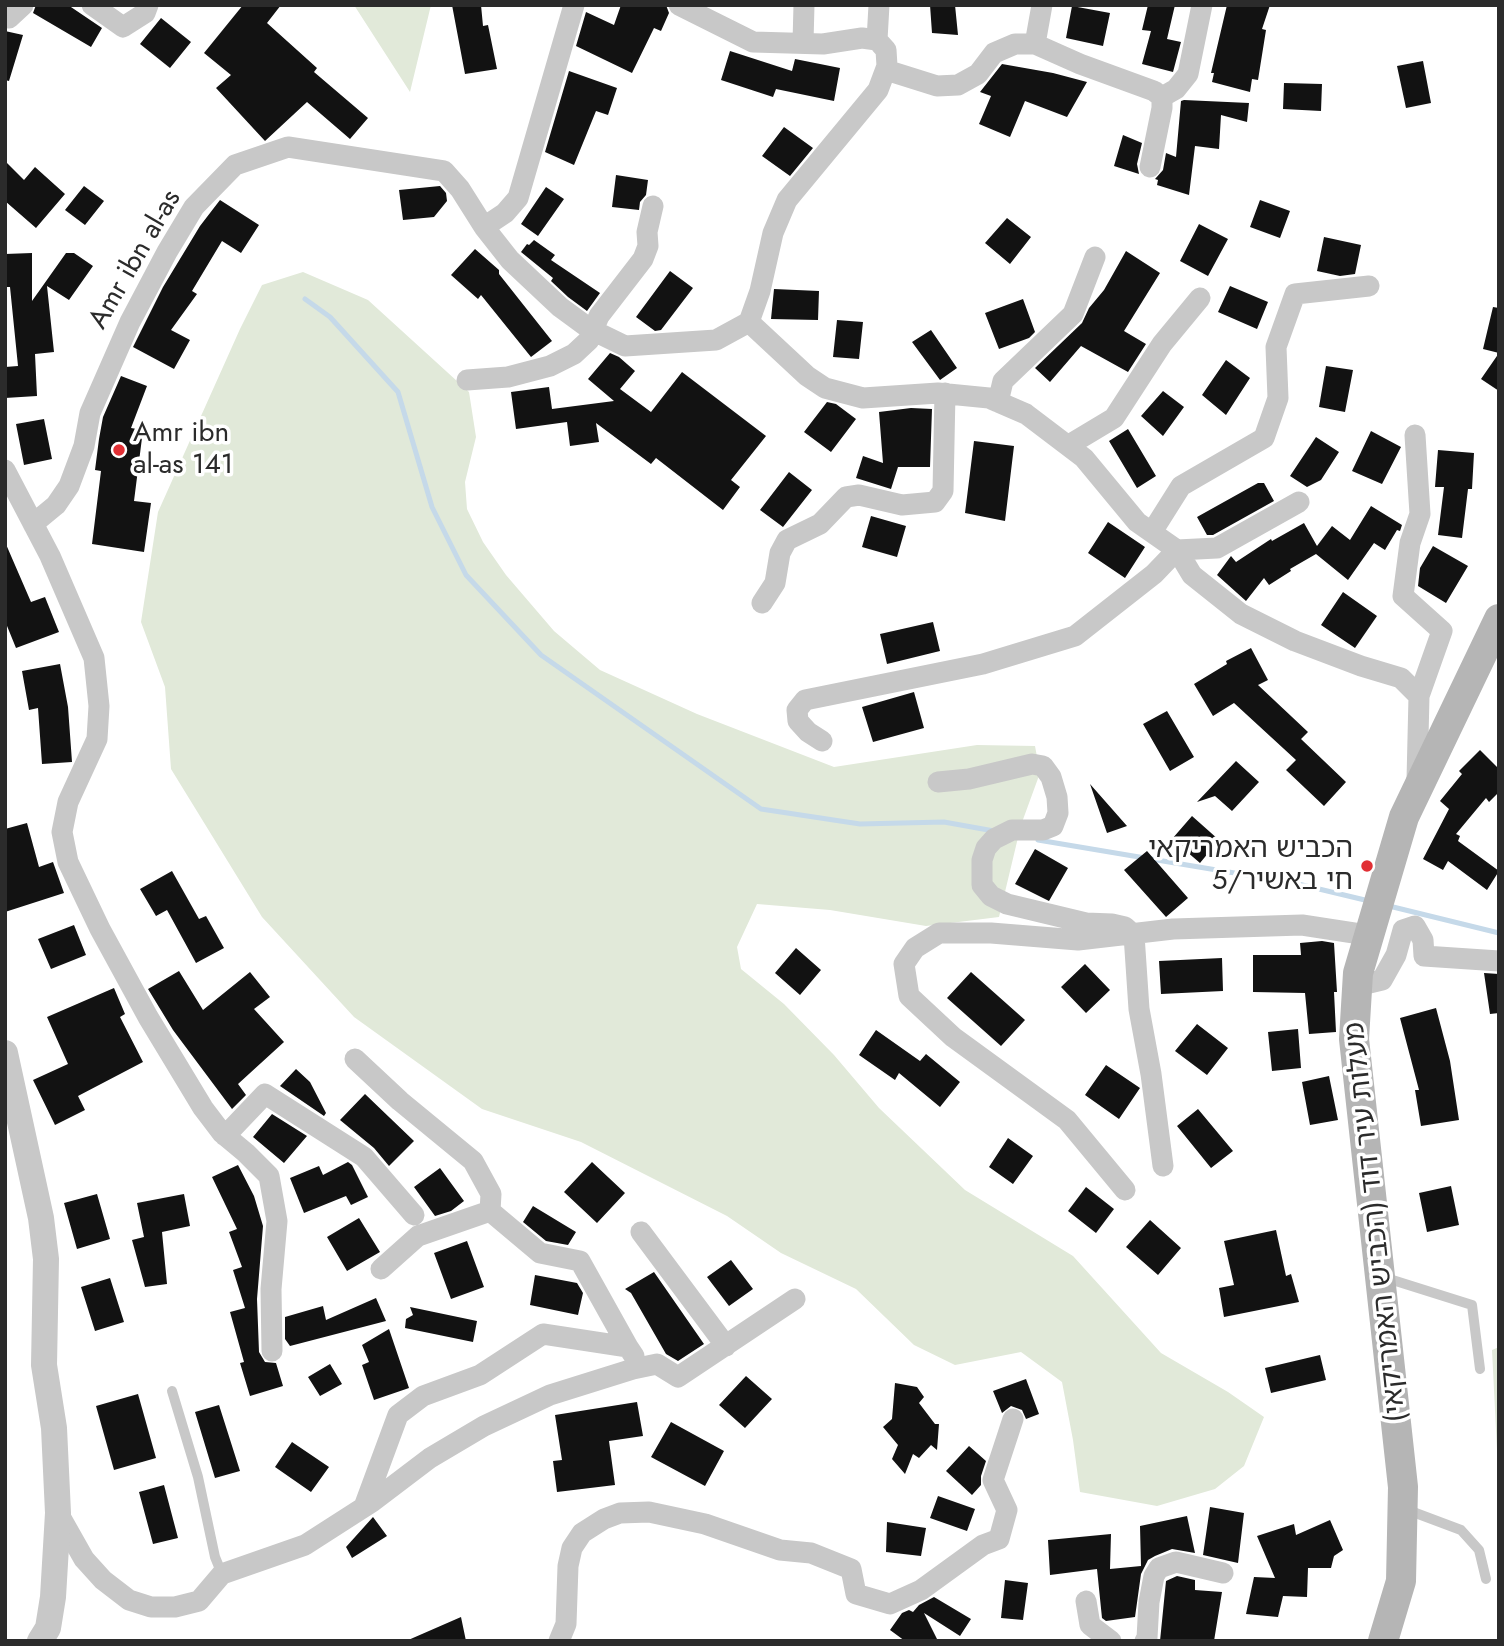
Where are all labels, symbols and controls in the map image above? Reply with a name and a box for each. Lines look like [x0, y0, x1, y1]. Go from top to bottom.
street label: Amr ibn al-as [83, 184, 189, 336]
place label: Amr ibn al-as 141 [133, 417, 233, 483]
marker: Amr ibn al-as 141 [111, 442, 127, 458]
place label: הכביש האמריקאי 5/חי באשיר [1148, 833, 1353, 899]
marker: הכביש האמריקאי 5/חי באשיר [1359, 858, 1375, 874]
street label: מעלות עיר דוד (הכביש האמריקאי) [1339, 1020, 1415, 1424]

